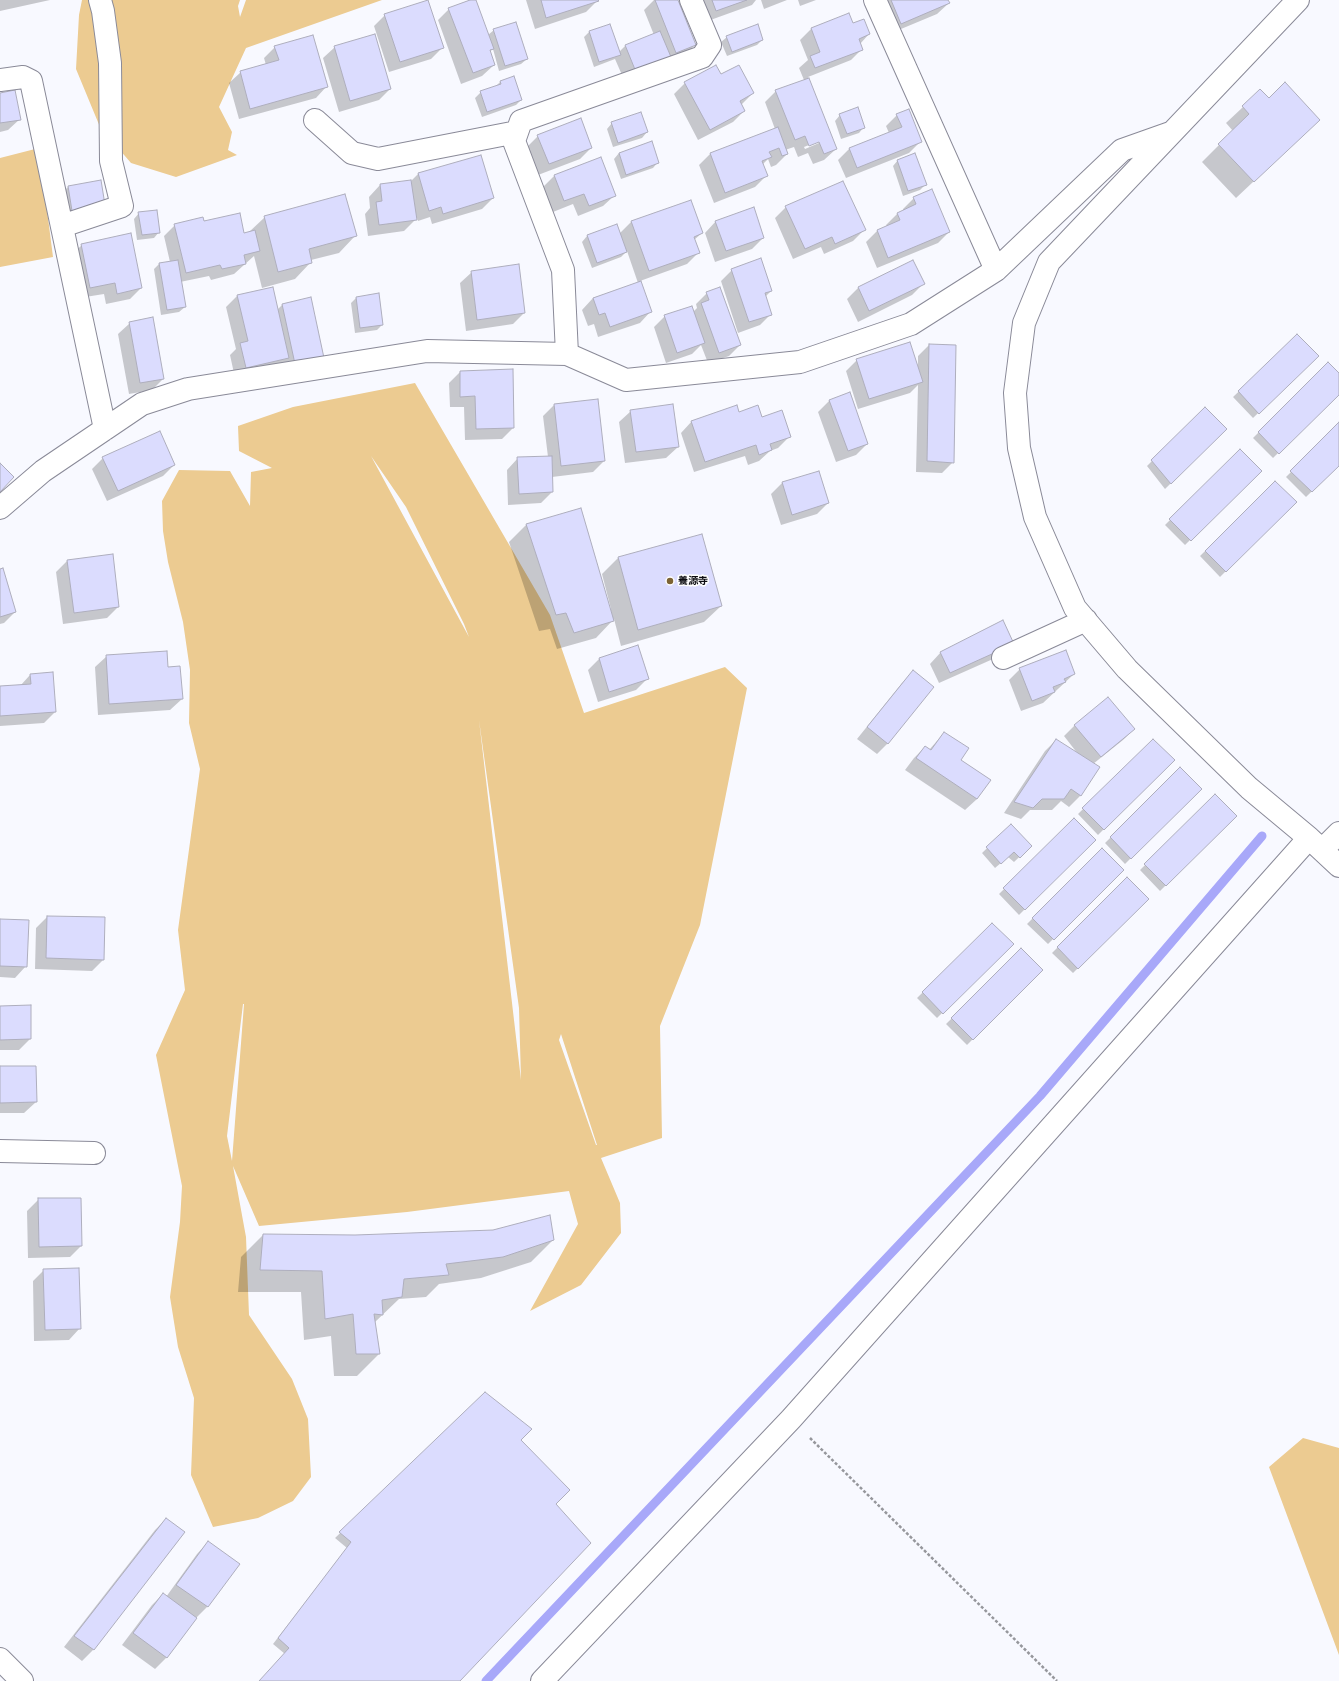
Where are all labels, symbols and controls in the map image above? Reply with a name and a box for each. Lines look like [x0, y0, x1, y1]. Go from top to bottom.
place label: 養源寺 [678, 575, 708, 587]
marker: 養源寺 [665, 576, 675, 586]

